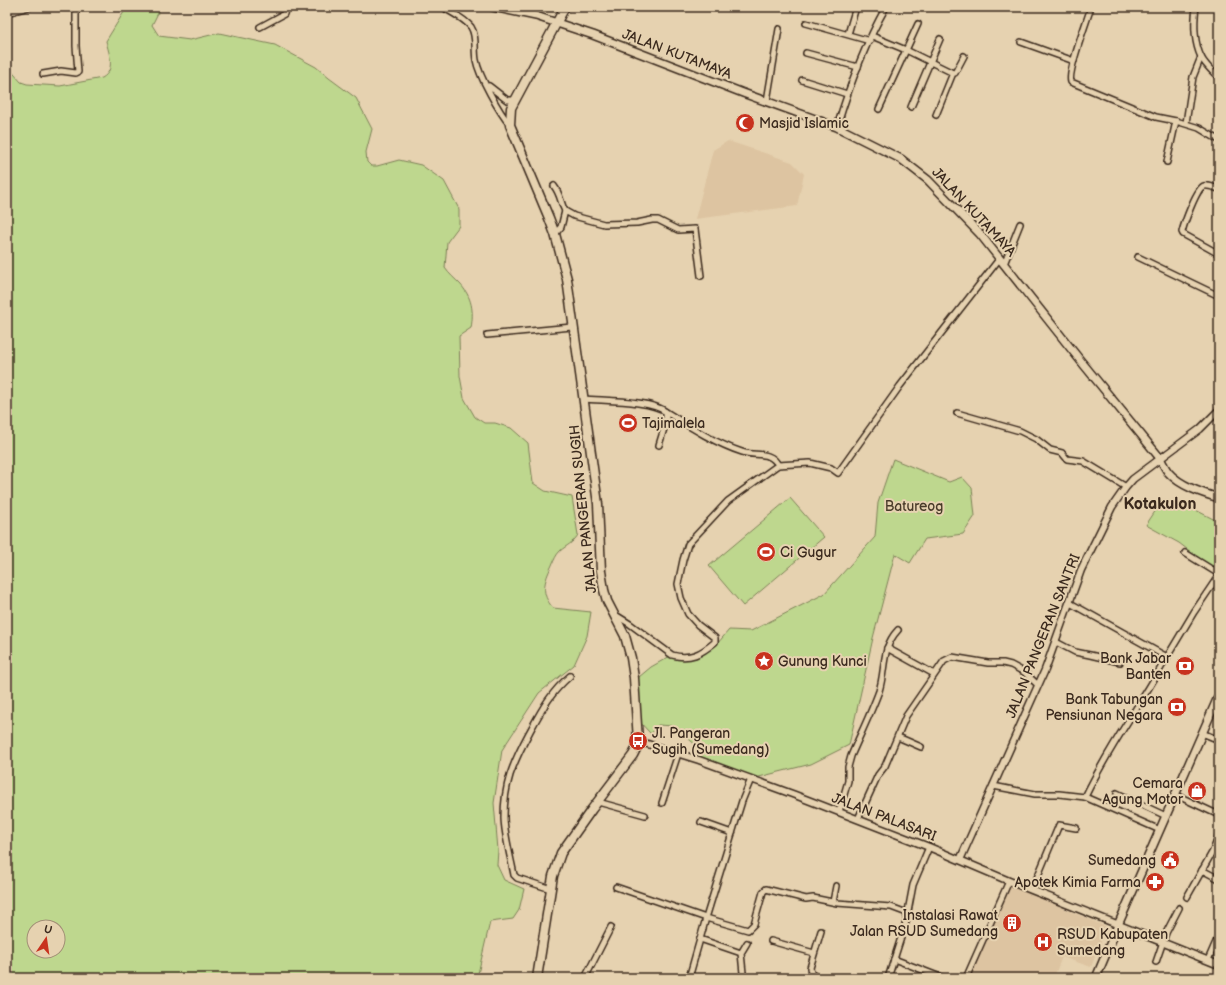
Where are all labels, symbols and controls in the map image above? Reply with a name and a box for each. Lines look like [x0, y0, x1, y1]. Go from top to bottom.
street label: JALAN KUTAMAYA [620, 25, 735, 83]
mosque icon: Masjid Islamic [734, 112, 756, 134]
place label: Masjid Islamic [759, 115, 849, 132]
street label: JALAN KUTAMAYA [928, 164, 1020, 260]
sports icon: Tajimalela [617, 412, 639, 434]
place label: Tajimalela [642, 415, 705, 432]
street label: JALAN PANGERAN SUGIH [566, 424, 600, 594]
district label: Kotakulon [1124, 495, 1196, 514]
park label: Batureog [885, 498, 943, 515]
sports icon: Ci Gugur [755, 541, 777, 563]
place label: Ci Gugur [780, 544, 837, 561]
street label: JALAN PANGERAN SANTRI [1002, 551, 1084, 721]
place icon: Gunung Kunci [753, 650, 775, 672]
place label: Bank Jabar Banten [1100, 650, 1172, 683]
place label: Gunung Kunci [778, 653, 867, 670]
bank icon: Bank Jabar Banten [1174, 655, 1196, 677]
place label: Bank Tabungan Pensiunan Negara [1045, 691, 1163, 724]
bank icon: Bank Tabungan Pensiunan Negara [1166, 696, 1188, 718]
place label: Jl. Pangeran Sugih (Sumedang) [652, 725, 769, 758]
bus stop icon: Jl. Pangeran Sugih (Sumedang) [627, 730, 649, 752]
place label: Cemara Agung Motor [1102, 775, 1184, 808]
shop icon: Cemara Agung Motor [1186, 780, 1208, 802]
street label: JALAN PALASARI [829, 789, 939, 845]
public building icon: Sumedang [1159, 849, 1181, 871]
place label: Sumedang [1088, 852, 1156, 869]
pharmacy icon: Apotek Kimia Farma [1144, 871, 1166, 893]
place label: Apotek Kimia Farma [1014, 874, 1141, 891]
place label: Instalasi Rawat Jalan RSUD Sumedang [850, 907, 999, 940]
building icon: Instalasi Rawat Jalan RSUD Sumedang [1001, 912, 1023, 934]
north arrow [26, 919, 66, 959]
text: U [43, 923, 54, 937]
place label: RSUD Kabupaten Sumedang [1057, 926, 1168, 959]
hospital icon: RSUD Kabupaten Sumedang [1032, 931, 1054, 953]

